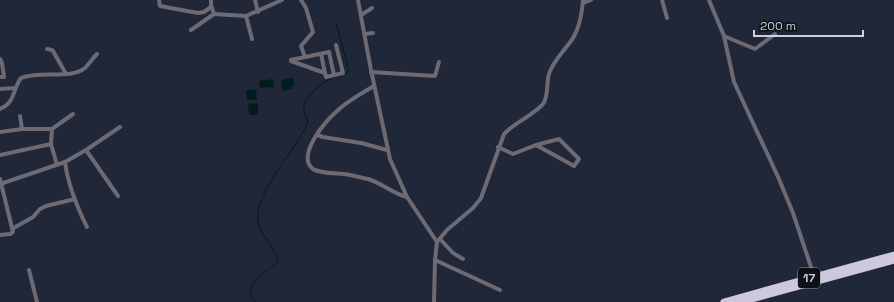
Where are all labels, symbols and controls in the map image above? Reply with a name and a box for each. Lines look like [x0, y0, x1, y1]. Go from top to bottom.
scale bar [754, 12, 863, 38]
text: 200 m [760, 18, 796, 34]
road number: 17 [798, 268, 820, 288]

